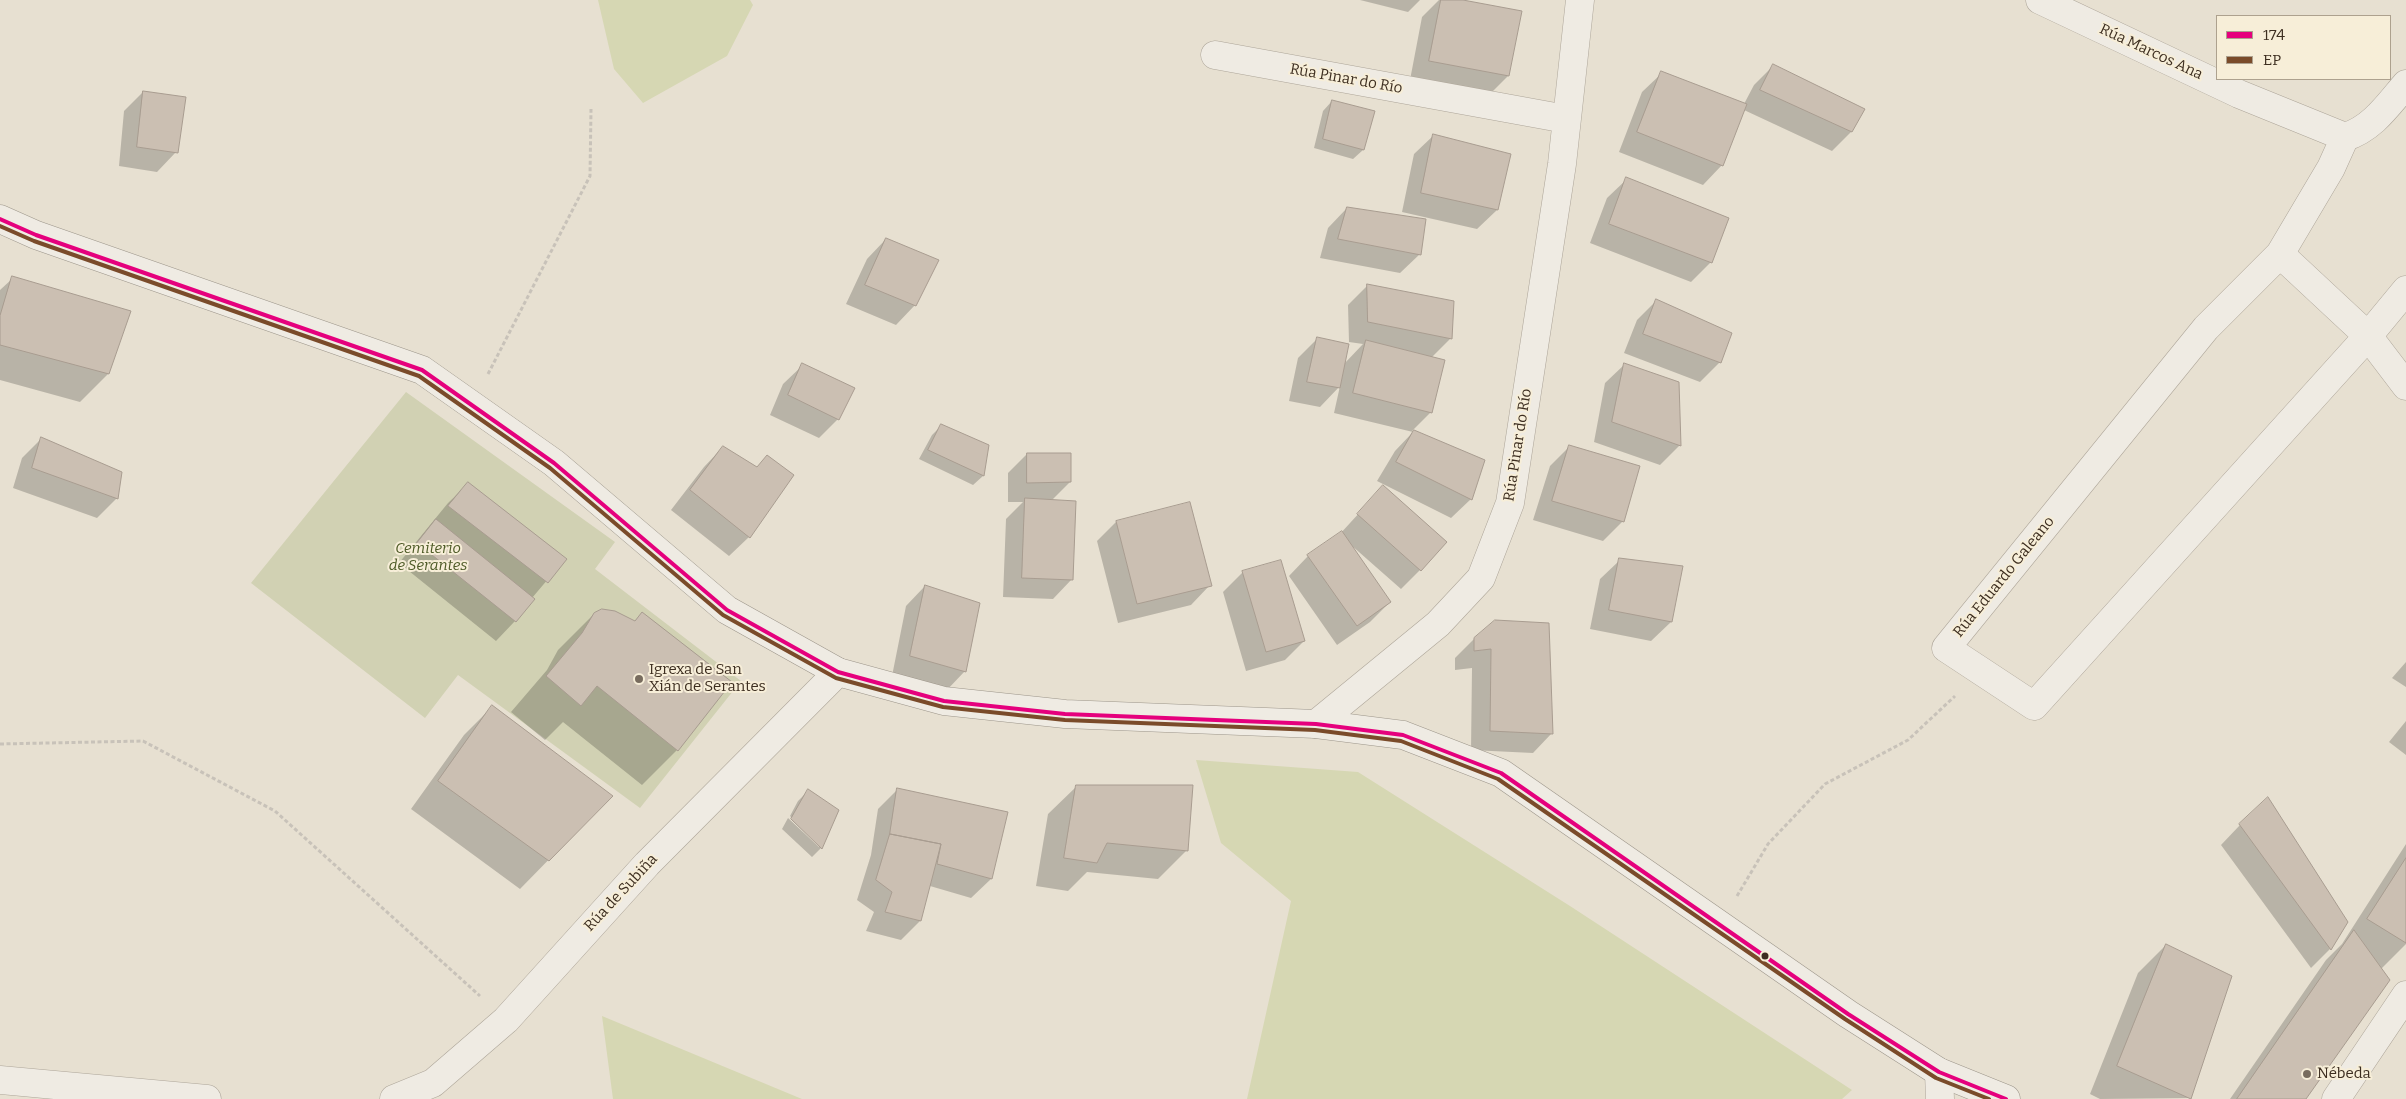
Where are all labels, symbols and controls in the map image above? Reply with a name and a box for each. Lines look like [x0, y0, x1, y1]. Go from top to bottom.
legend [2216, 15, 2391, 80]
street label: Rúa Marcos Ana [2096, 20, 2206, 84]
text: 174 [2263, 26, 2285, 44]
text: EP [2263, 51, 2281, 69]
street label: Rúa Pinar do Río [1288, 60, 1404, 98]
street label: Rúa Pinar do Río [1500, 387, 1536, 503]
street label: Rúa Eduardo Galeano [1950, 513, 2058, 641]
park label: Cemiterio de Serantes [389, 540, 467, 575]
place label: Igrexa de San Xián de Serantes [649, 661, 766, 696]
marker: Igrexa de San Xián de Serantes [633, 673, 645, 685]
street label: Rúa de Subiña [581, 851, 661, 935]
unlabelled marker [1760, 951, 1770, 961]
place label: Nébeda [2317, 1065, 2371, 1083]
marker: Nébeda [2301, 1068, 2313, 1080]

